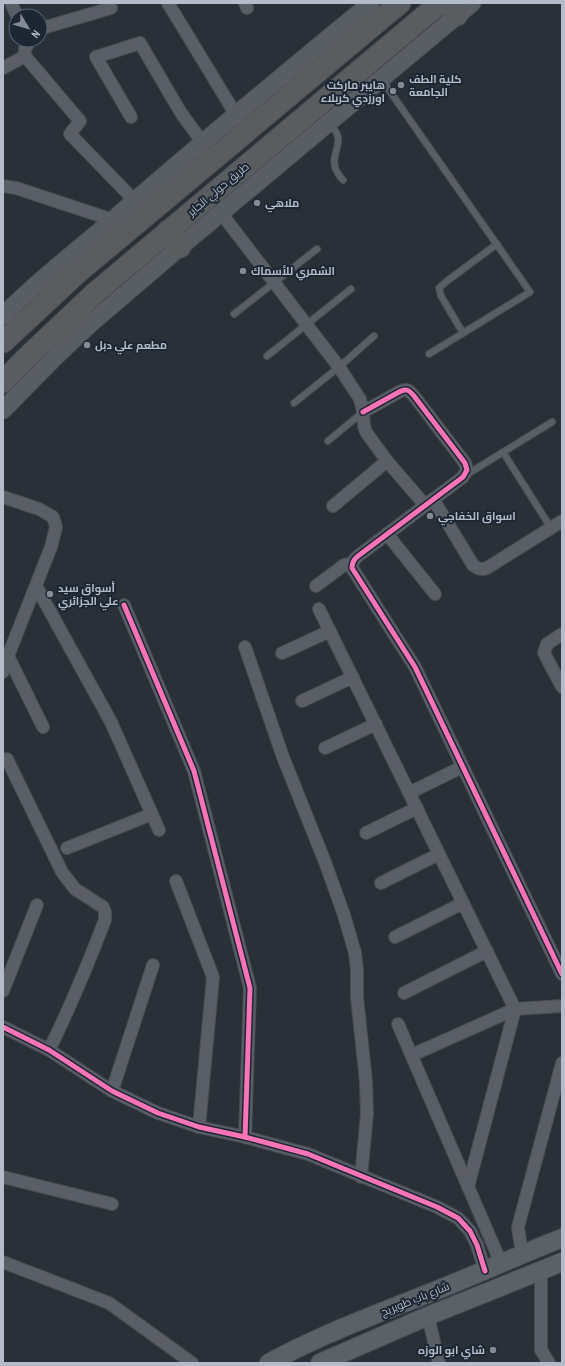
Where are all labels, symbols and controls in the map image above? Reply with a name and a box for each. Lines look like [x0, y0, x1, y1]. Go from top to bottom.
north arrow [8, 8, 48, 48]
text: N [28, 27, 43, 41]
place label: كلية الطف الجامعة [409, 72, 462, 99]
place label: هايبر ماركت اورزدي كربلاء [321, 78, 385, 108]
marker: كلية الطف الجامعة [396, 80, 406, 90]
marker: هايبر ماركت اورزدي كربلاء [388, 86, 398, 96]
street label: طريق حولي الجاير [184, 159, 253, 221]
place label: ملاهي [265, 196, 299, 213]
marker: ملاهي [252, 198, 262, 208]
place label: الشمري للأسماك [251, 264, 335, 281]
marker: الشمري للأسماك [238, 266, 248, 276]
place label: مطعم علي دبل [95, 338, 167, 355]
marker: مطعم علي دبل [82, 340, 92, 350]
place label: اسواق الخفاجي [438, 509, 516, 526]
marker: اسواق الخفاجي [425, 511, 435, 521]
place label: أسواق سيد علي الجزائري [58, 581, 119, 611]
marker: أسواق سيد علي الجزائري [45, 589, 55, 599]
street label: شارع باب طويريج [379, 1279, 452, 1320]
place label: شاي ابو الوزه [418, 1343, 485, 1360]
marker: شاي ابو الوزه [488, 1345, 498, 1355]

